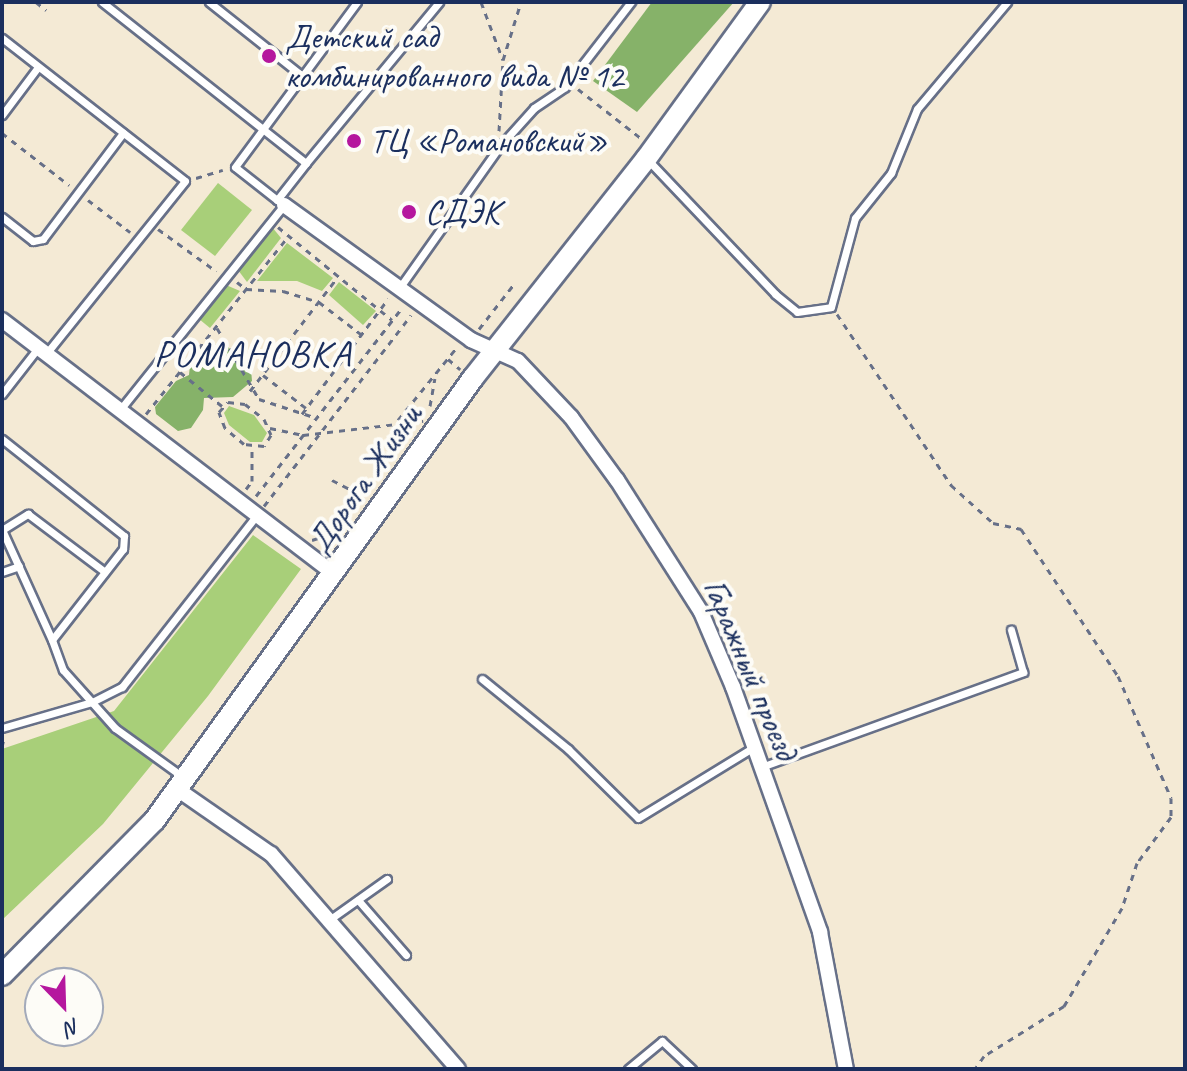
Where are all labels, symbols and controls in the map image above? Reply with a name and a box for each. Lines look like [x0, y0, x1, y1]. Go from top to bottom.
place label: Детский сад комбинированного вида № 12 [285, 16, 619, 96]
marker: Детский сад комбинированного вида № 12 [260, 47, 278, 65]
place label: ТЦ «Романовский» [370, 121, 608, 161]
marker: ТЦ «Романовский» [345, 132, 363, 150]
place label: СДЭК [425, 192, 499, 232]
marker: СДЭК [400, 203, 418, 221]
district label: РОМАНОВКА [154, 331, 352, 377]
street label: Дорога Жизни [298, 396, 430, 560]
street label: Гаражный проезд [695, 573, 807, 765]
north arrow [24, 967, 104, 1047]
text: N [61, 1012, 84, 1043]

